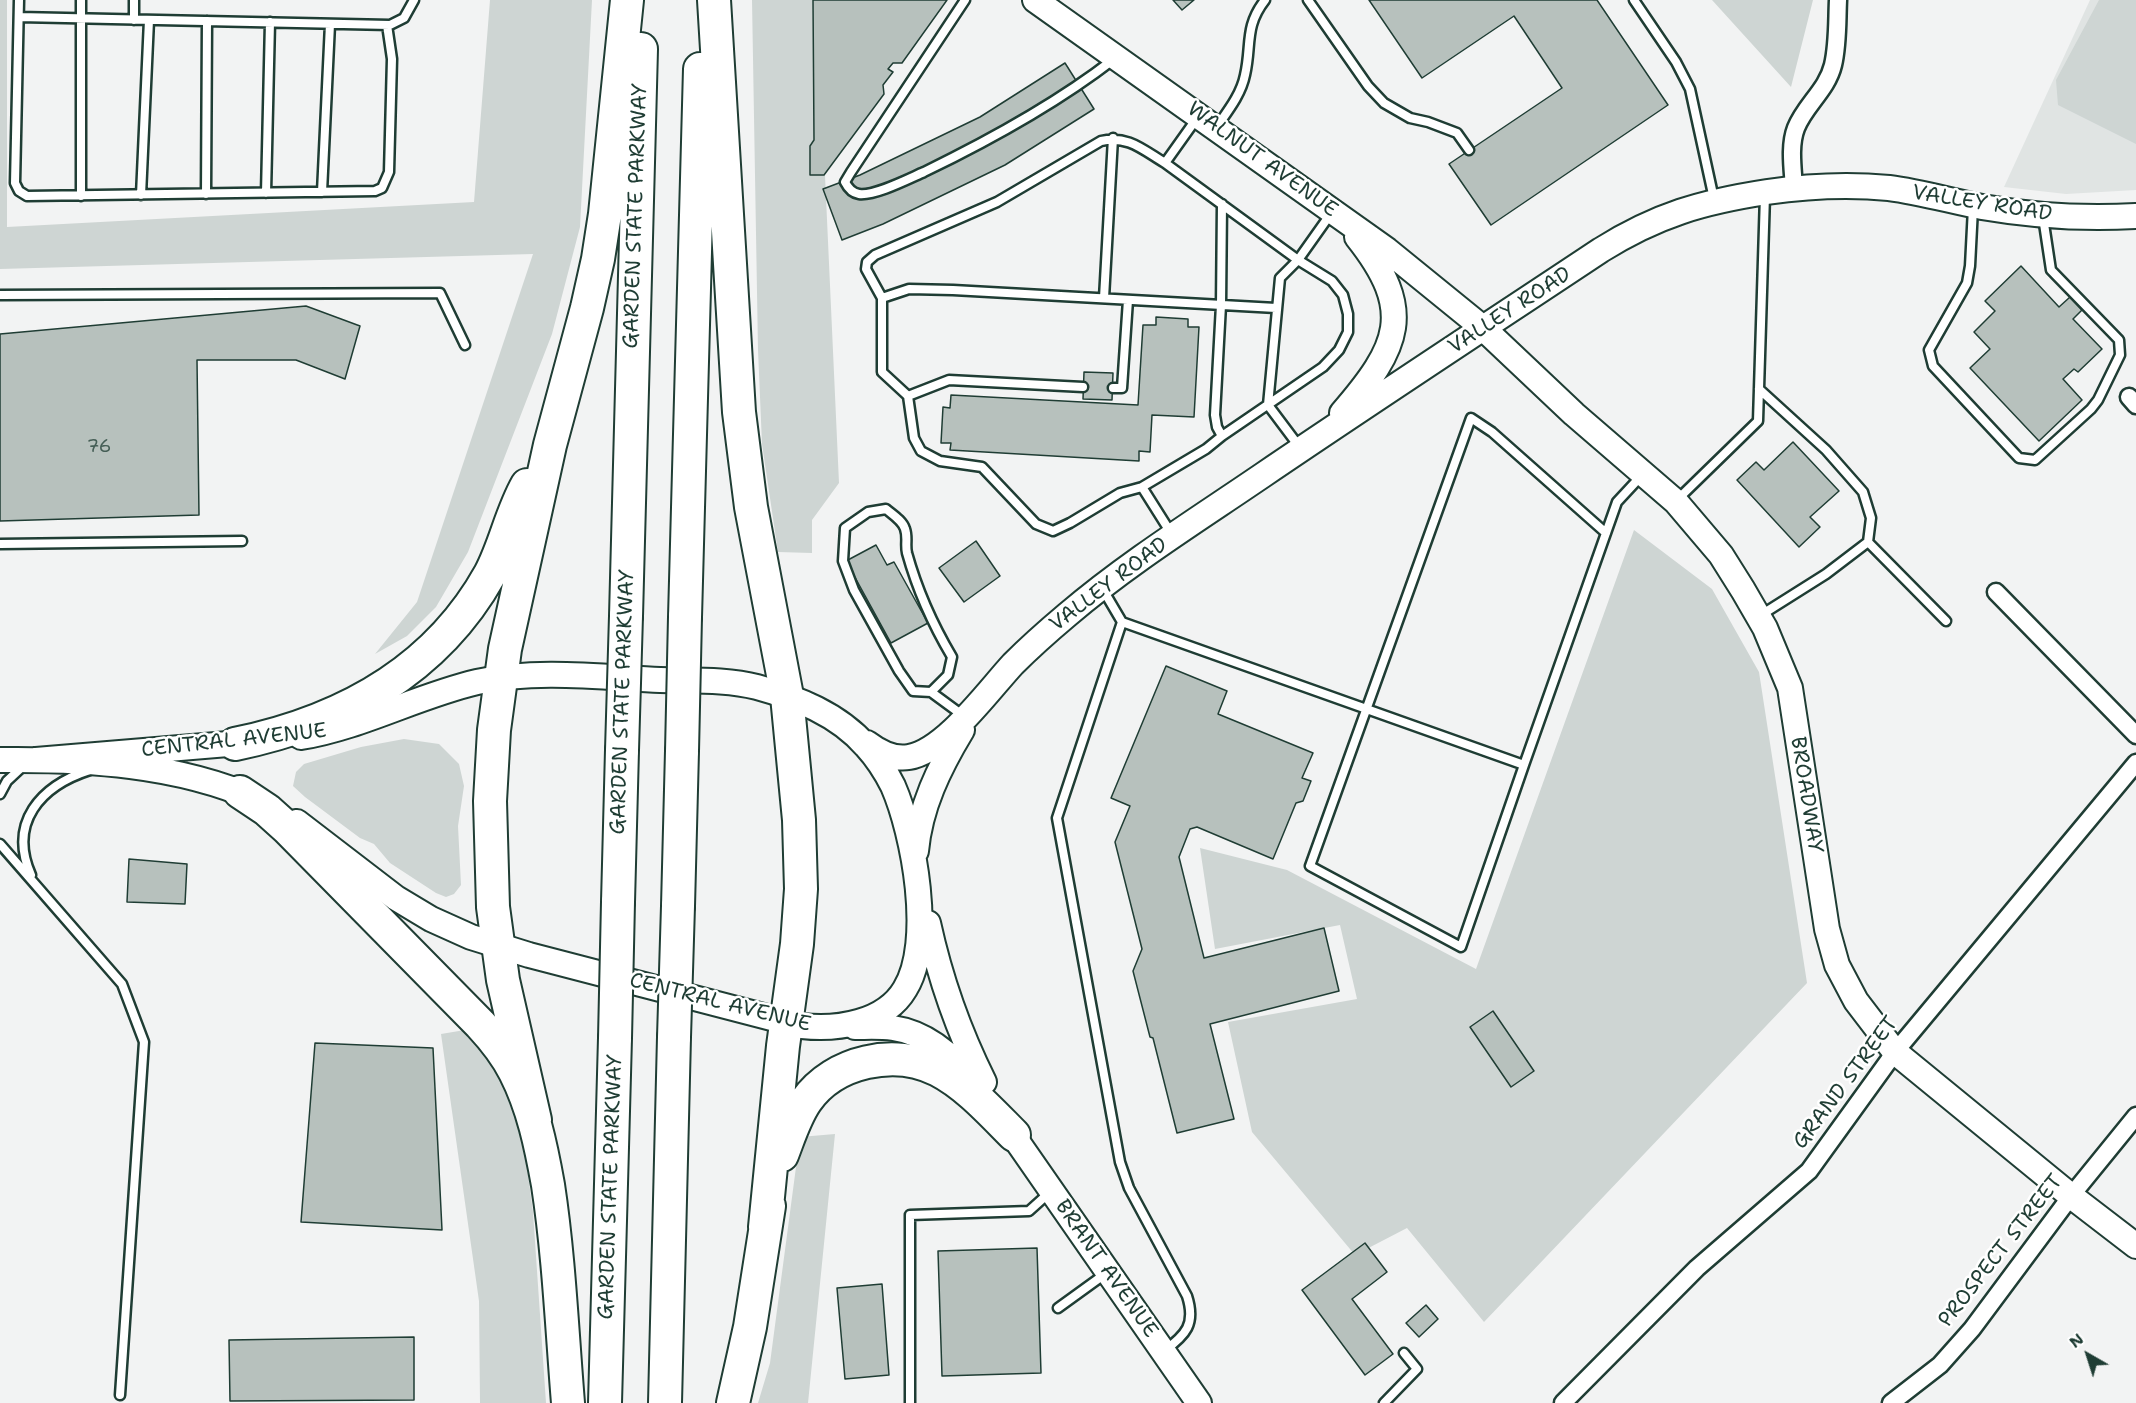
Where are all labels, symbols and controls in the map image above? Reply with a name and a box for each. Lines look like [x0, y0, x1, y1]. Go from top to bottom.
street label: GARDEN STATE PARKWAY [619, 83, 653, 349]
street label: WALNUT AVENUE [1182, 97, 1342, 223]
street label: VALLEY ROAD [1910, 181, 2054, 227]
street label: VALLEY ROAD [1444, 262, 1576, 360]
house number: 76 [87, 436, 111, 458]
street label: VALLEY ROAD [1045, 532, 1173, 638]
street label: GARDEN STATE PARKWAY [606, 569, 640, 835]
street label: CENTRAL AVENUE [140, 719, 328, 763]
street label: BROADWAY [1784, 735, 1828, 855]
street label: CENTRAL AVENUE [627, 968, 813, 1038]
street label: GRAND STREET [1788, 1012, 1904, 1154]
street label: GARDEN STATE PARKWAY [594, 1054, 628, 1320]
street label: PROSPECT STREET [1934, 1170, 2068, 1332]
street label: BRANT AVENUE [1049, 1195, 1163, 1343]
north arrow [2058, 1325, 2118, 1385]
text: N [2065, 1328, 2088, 1353]

